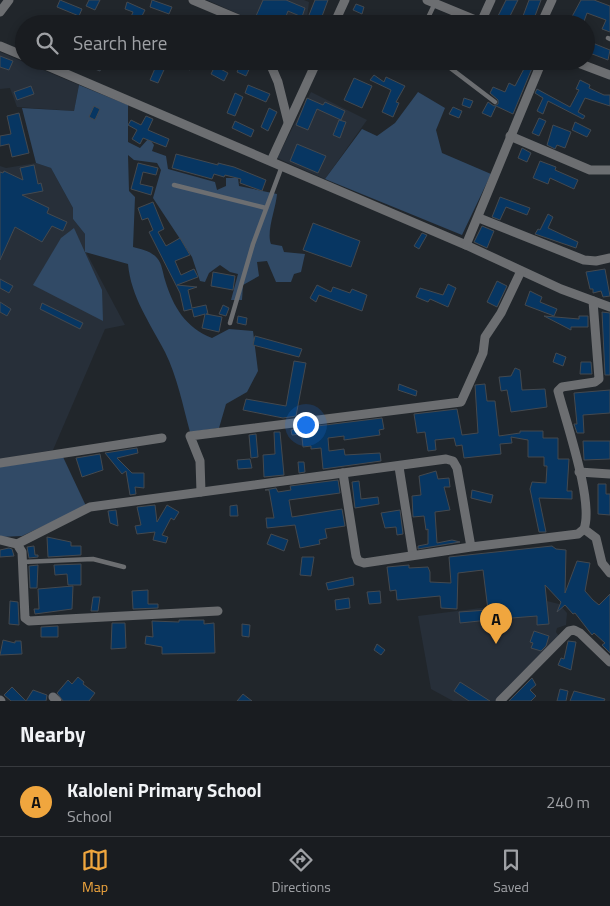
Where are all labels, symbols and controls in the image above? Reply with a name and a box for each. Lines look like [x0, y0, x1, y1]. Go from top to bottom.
search box [15, 15, 595, 70]
text: Search here [73, 28, 167, 57]
icon: search [33, 29, 61, 57]
your location [293, 412, 319, 438]
pin: A [480, 603, 512, 644]
text: Nearby [20, 718, 85, 750]
text: Kaloleni Primary School [67, 775, 262, 804]
text: A [31, 790, 41, 814]
text: 240 m [546, 790, 590, 814]
text: School [67, 804, 112, 828]
tab: Map [81, 846, 109, 897]
tab: Directions [271, 846, 331, 897]
tab: Saved [493, 846, 529, 897]

